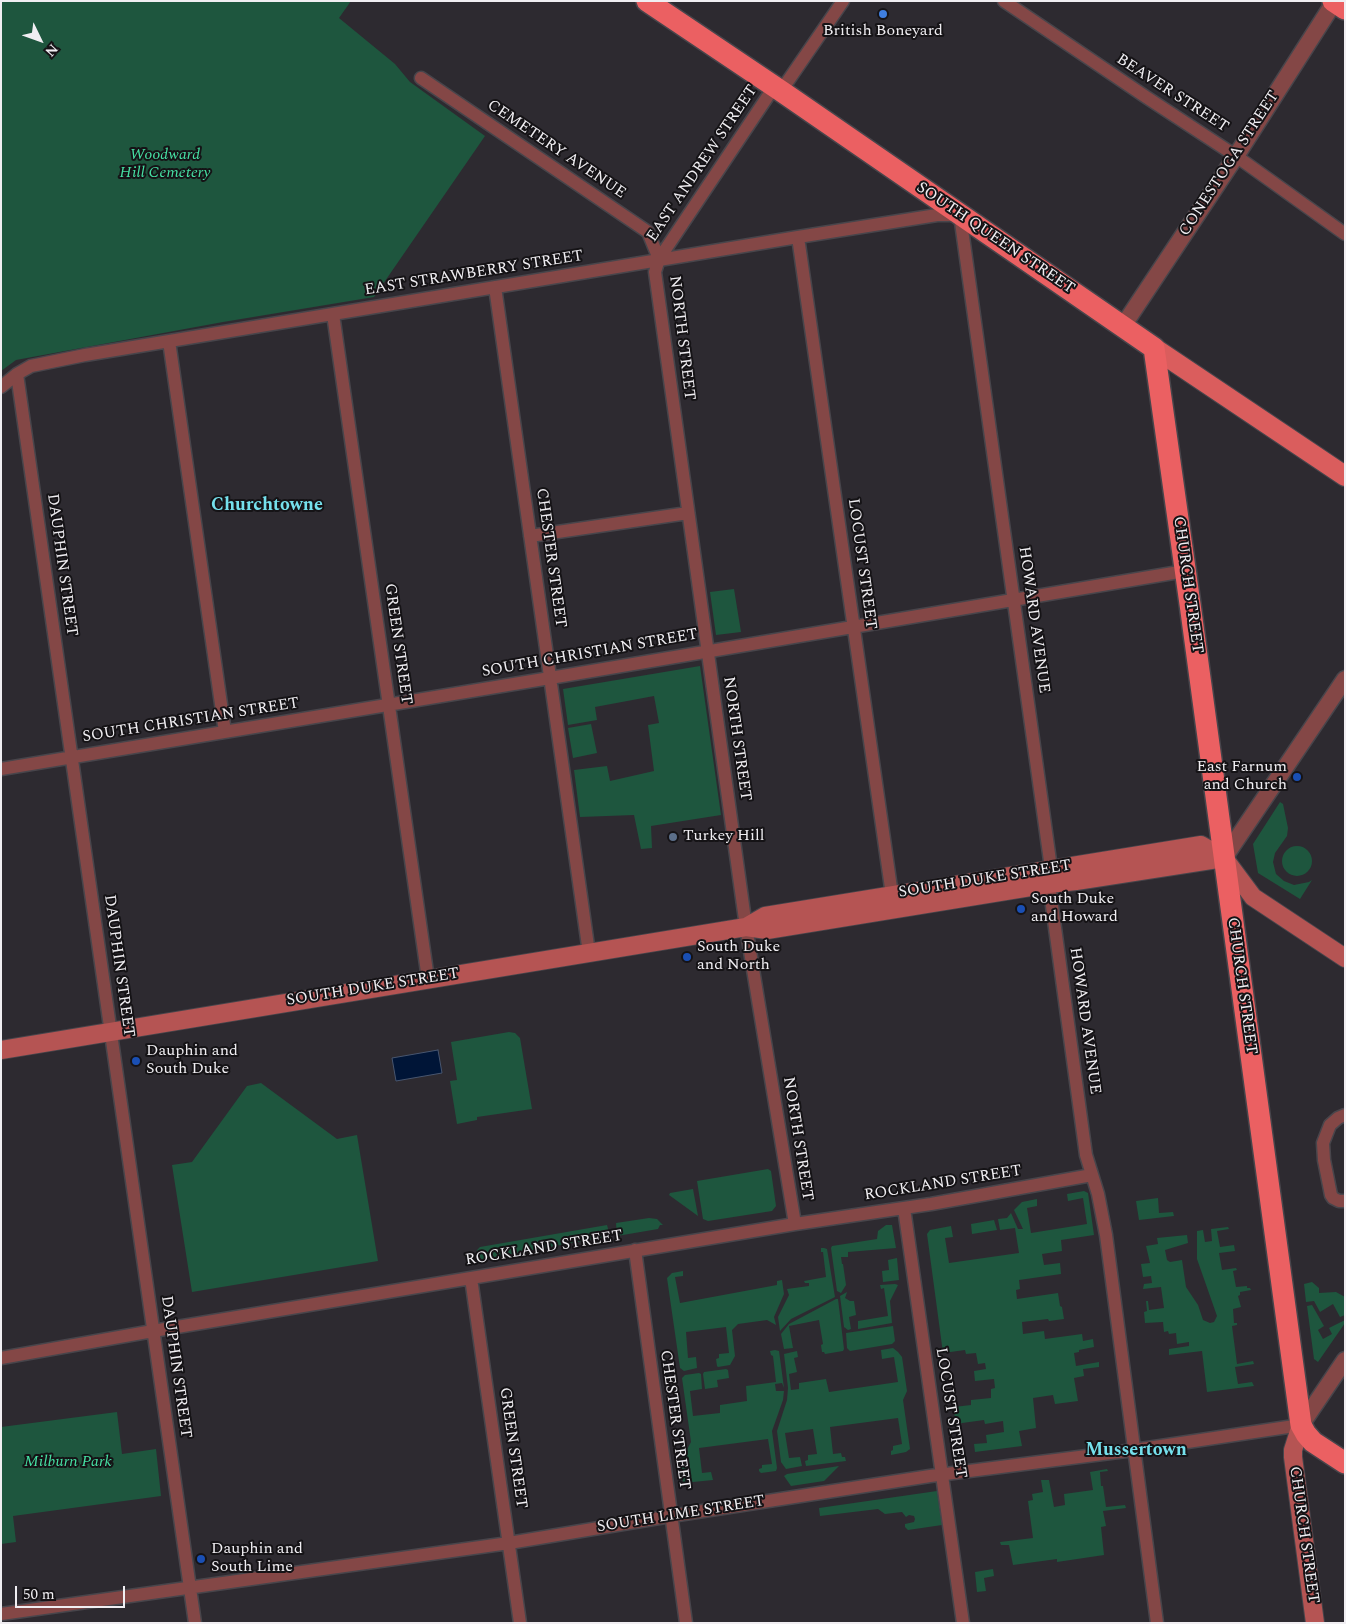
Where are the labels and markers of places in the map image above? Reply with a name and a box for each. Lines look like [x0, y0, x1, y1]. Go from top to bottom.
marker: British Boneyard [877, 8, 889, 20]
place label: British Boneyard [823, 22, 943, 42]
place label: East Farnum and Church [1197, 758, 1287, 796]
marker: East Farnum and Church [1291, 771, 1303, 783]
place label: Turkey Hill [683, 827, 764, 847]
marker: Turkey Hill [667, 831, 679, 843]
place label: South Duke and Howard [1031, 890, 1118, 928]
marker: South Duke and Howard [1015, 903, 1027, 915]
place label: South Duke and North [697, 938, 780, 976]
marker: South Duke and North [681, 951, 693, 963]
place label: Dauphin and South Duke [146, 1042, 238, 1080]
marker: Dauphin and South Duke [130, 1055, 142, 1067]
place label: Dauphin and South Lime [211, 1540, 303, 1578]
marker: Dauphin and South Lime [195, 1553, 207, 1565]

